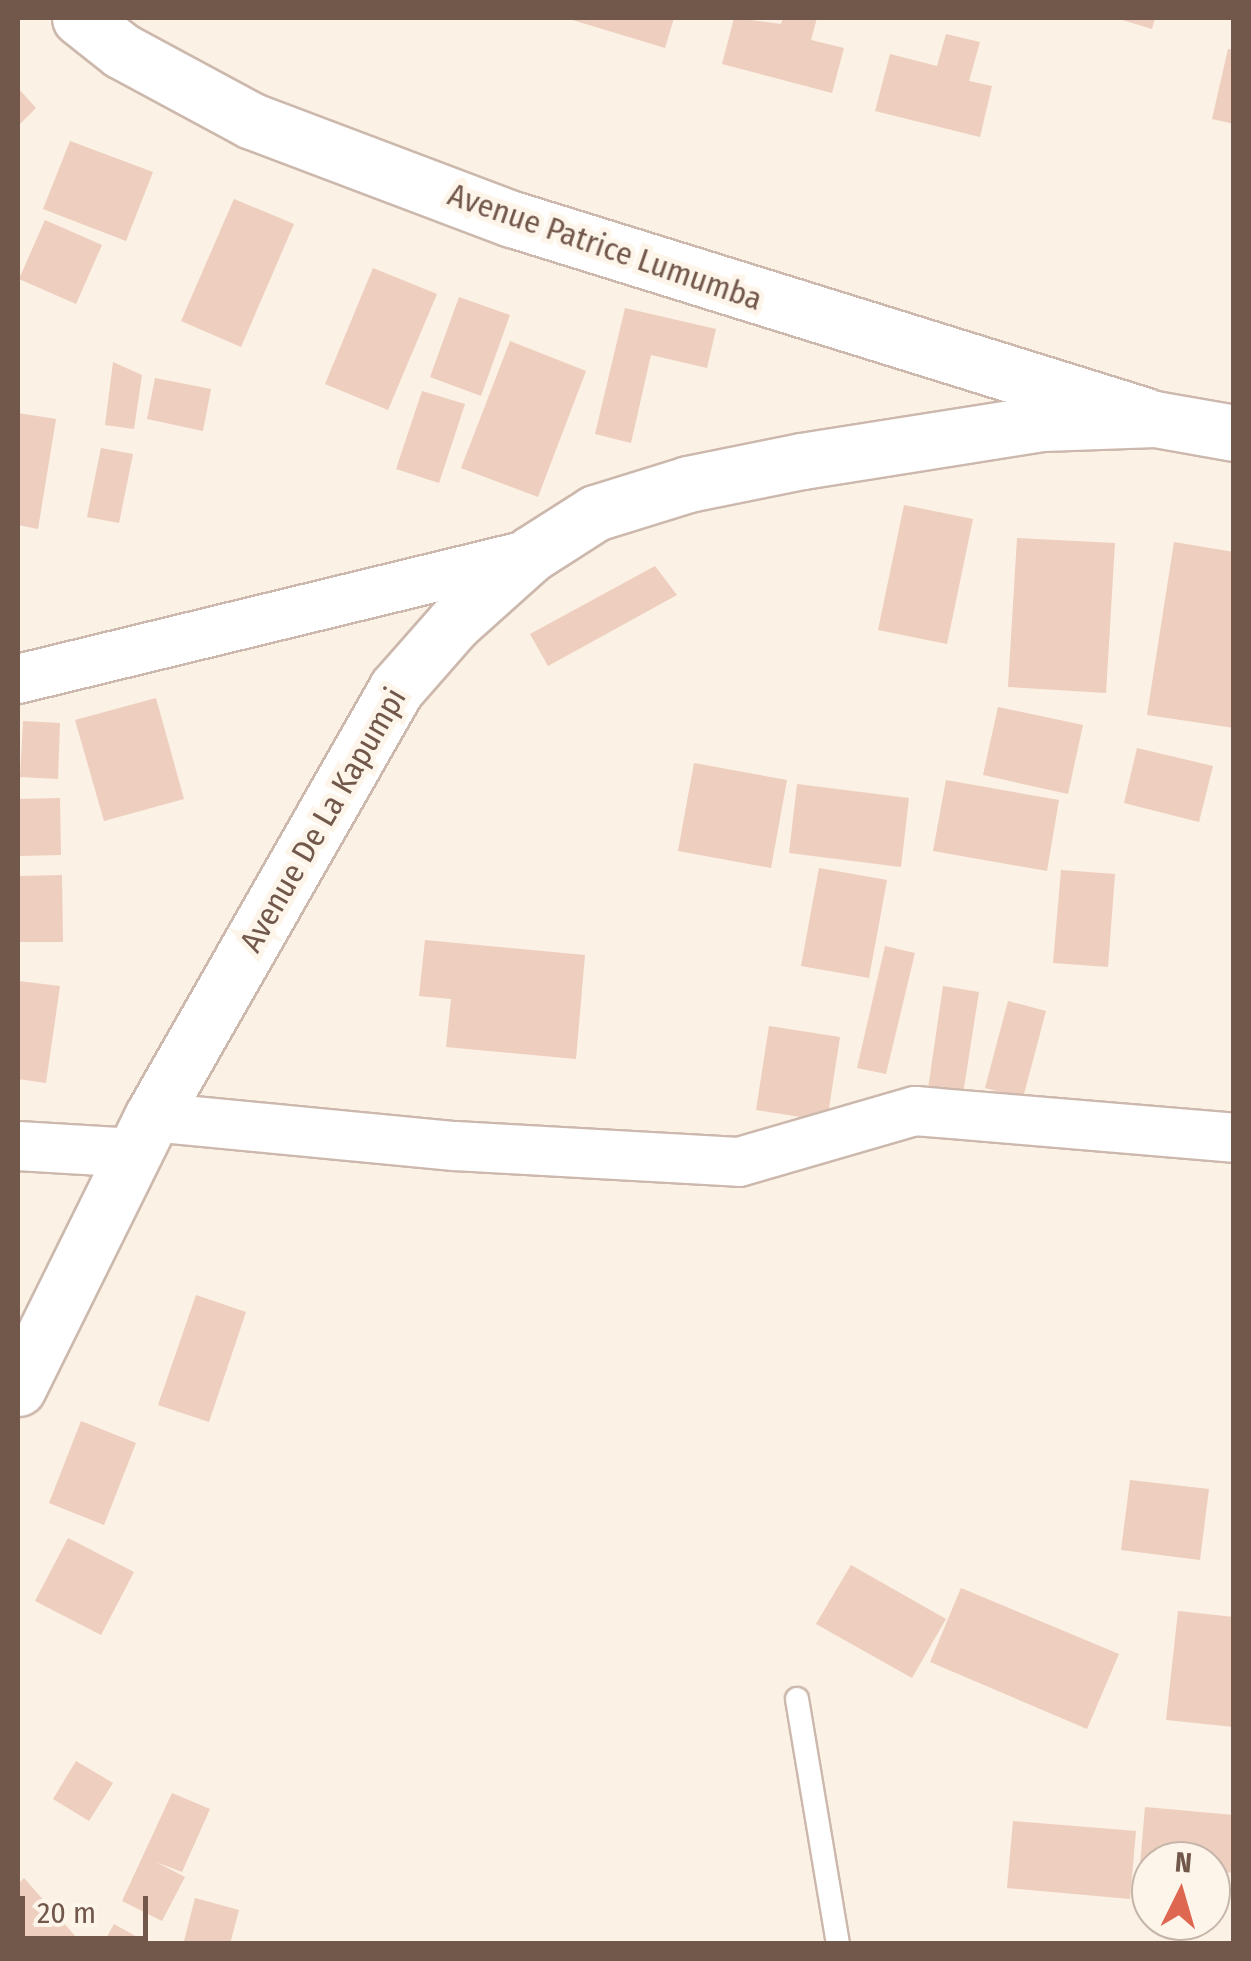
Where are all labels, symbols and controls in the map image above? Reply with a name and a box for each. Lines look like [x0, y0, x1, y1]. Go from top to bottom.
street label: Avenue Patrice Lumumba [443, 175, 767, 319]
street label: Avenue De La Kapumpi [232, 681, 414, 959]
north arrow [1131, 1841, 1231, 1941]
text: N [1174, 1845, 1193, 1880]
scale bar [25, 1876, 152, 1938]
text: 20 m [37, 1895, 96, 1931]

